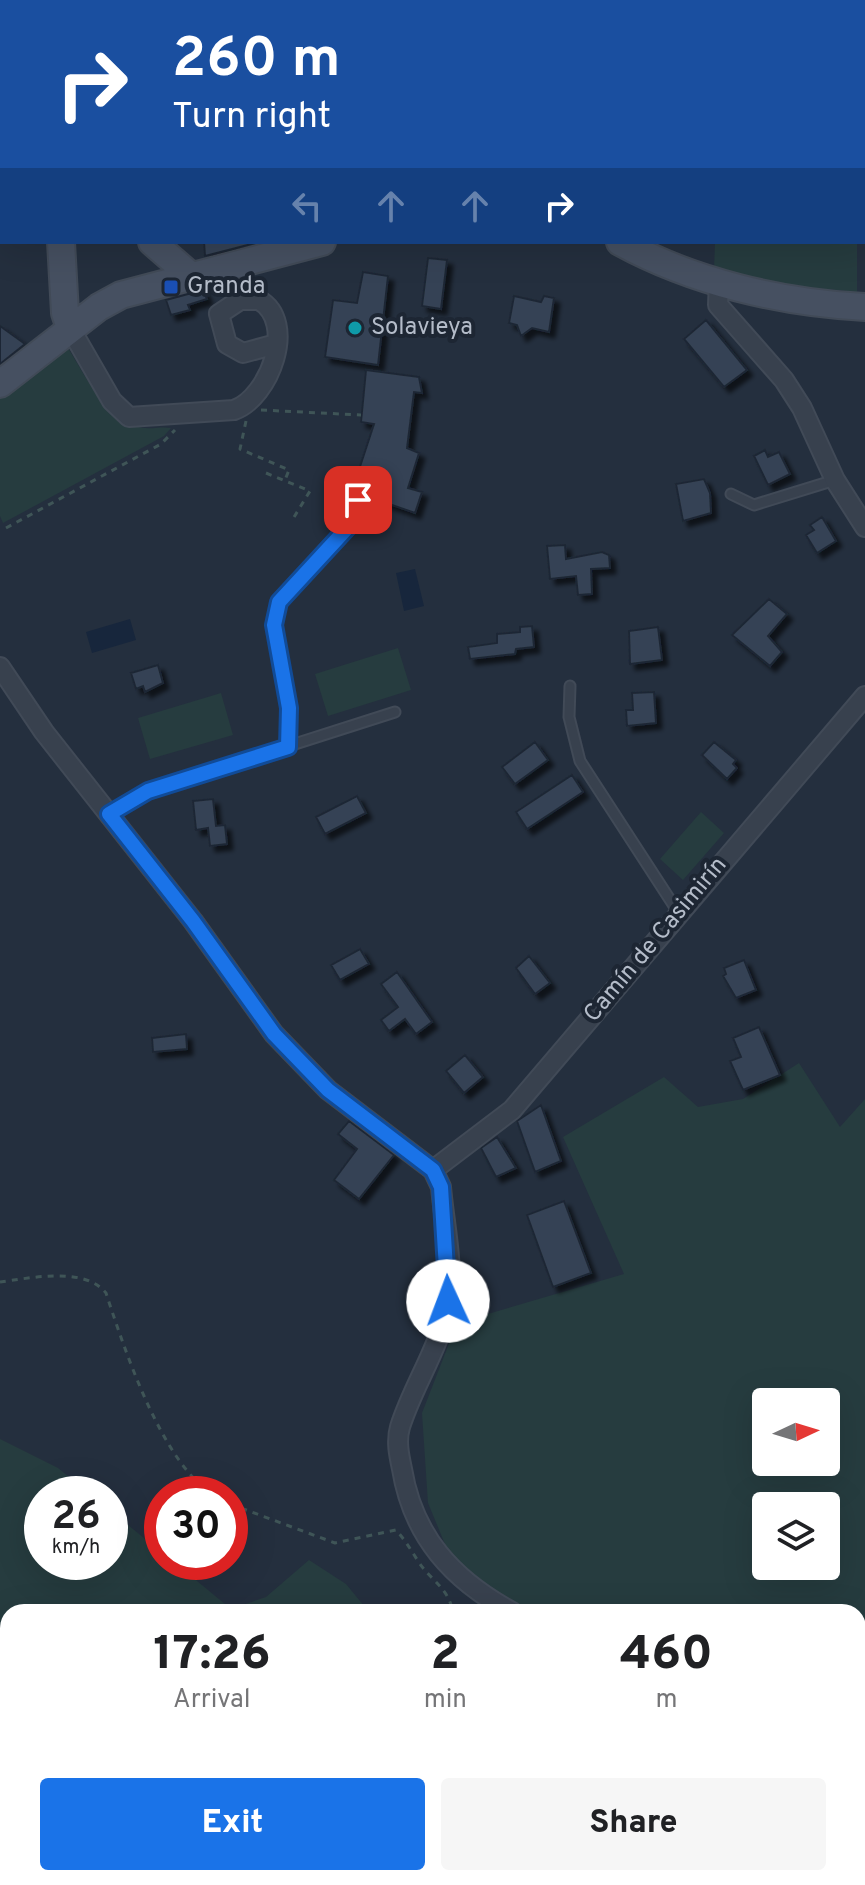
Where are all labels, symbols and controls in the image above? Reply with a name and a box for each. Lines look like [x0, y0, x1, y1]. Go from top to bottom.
text: 260 m [172, 26, 341, 96]
icon: right [40, 32, 144, 136]
text: Turn right [172, 95, 331, 141]
icon: left [285, 184, 329, 228]
icon: ahead [369, 184, 413, 228]
icon: ahead [453, 184, 497, 228]
icon: right [537, 184, 581, 228]
place label: Granda [187, 272, 265, 302]
marker: Granda [162, 278, 180, 296]
place label: Solavieya [371, 313, 473, 343]
marker: Solavieya [346, 319, 364, 337]
pin [324, 466, 392, 534]
icon: arrive [336, 478, 380, 522]
street label: Camín de Casimirín [578, 851, 734, 1029]
position arrow [406, 1259, 490, 1343]
north arrow [752, 1388, 840, 1476]
map controls [752, 1388, 840, 1580]
speed limit sign: 30 [144, 1476, 248, 1580]
button: layers [752, 1492, 840, 1580]
text: 26 [51, 1493, 101, 1543]
text: km/h [52, 1535, 100, 1561]
text: 17:26 [153, 1626, 270, 1686]
text: 2 [431, 1626, 460, 1686]
text: 460 [620, 1626, 713, 1686]
text: Arrival [173, 1684, 251, 1717]
text: min [424, 1684, 467, 1717]
text: m [655, 1684, 677, 1717]
button: Exit [40, 1778, 425, 1870]
button: Share [441, 1778, 826, 1870]

